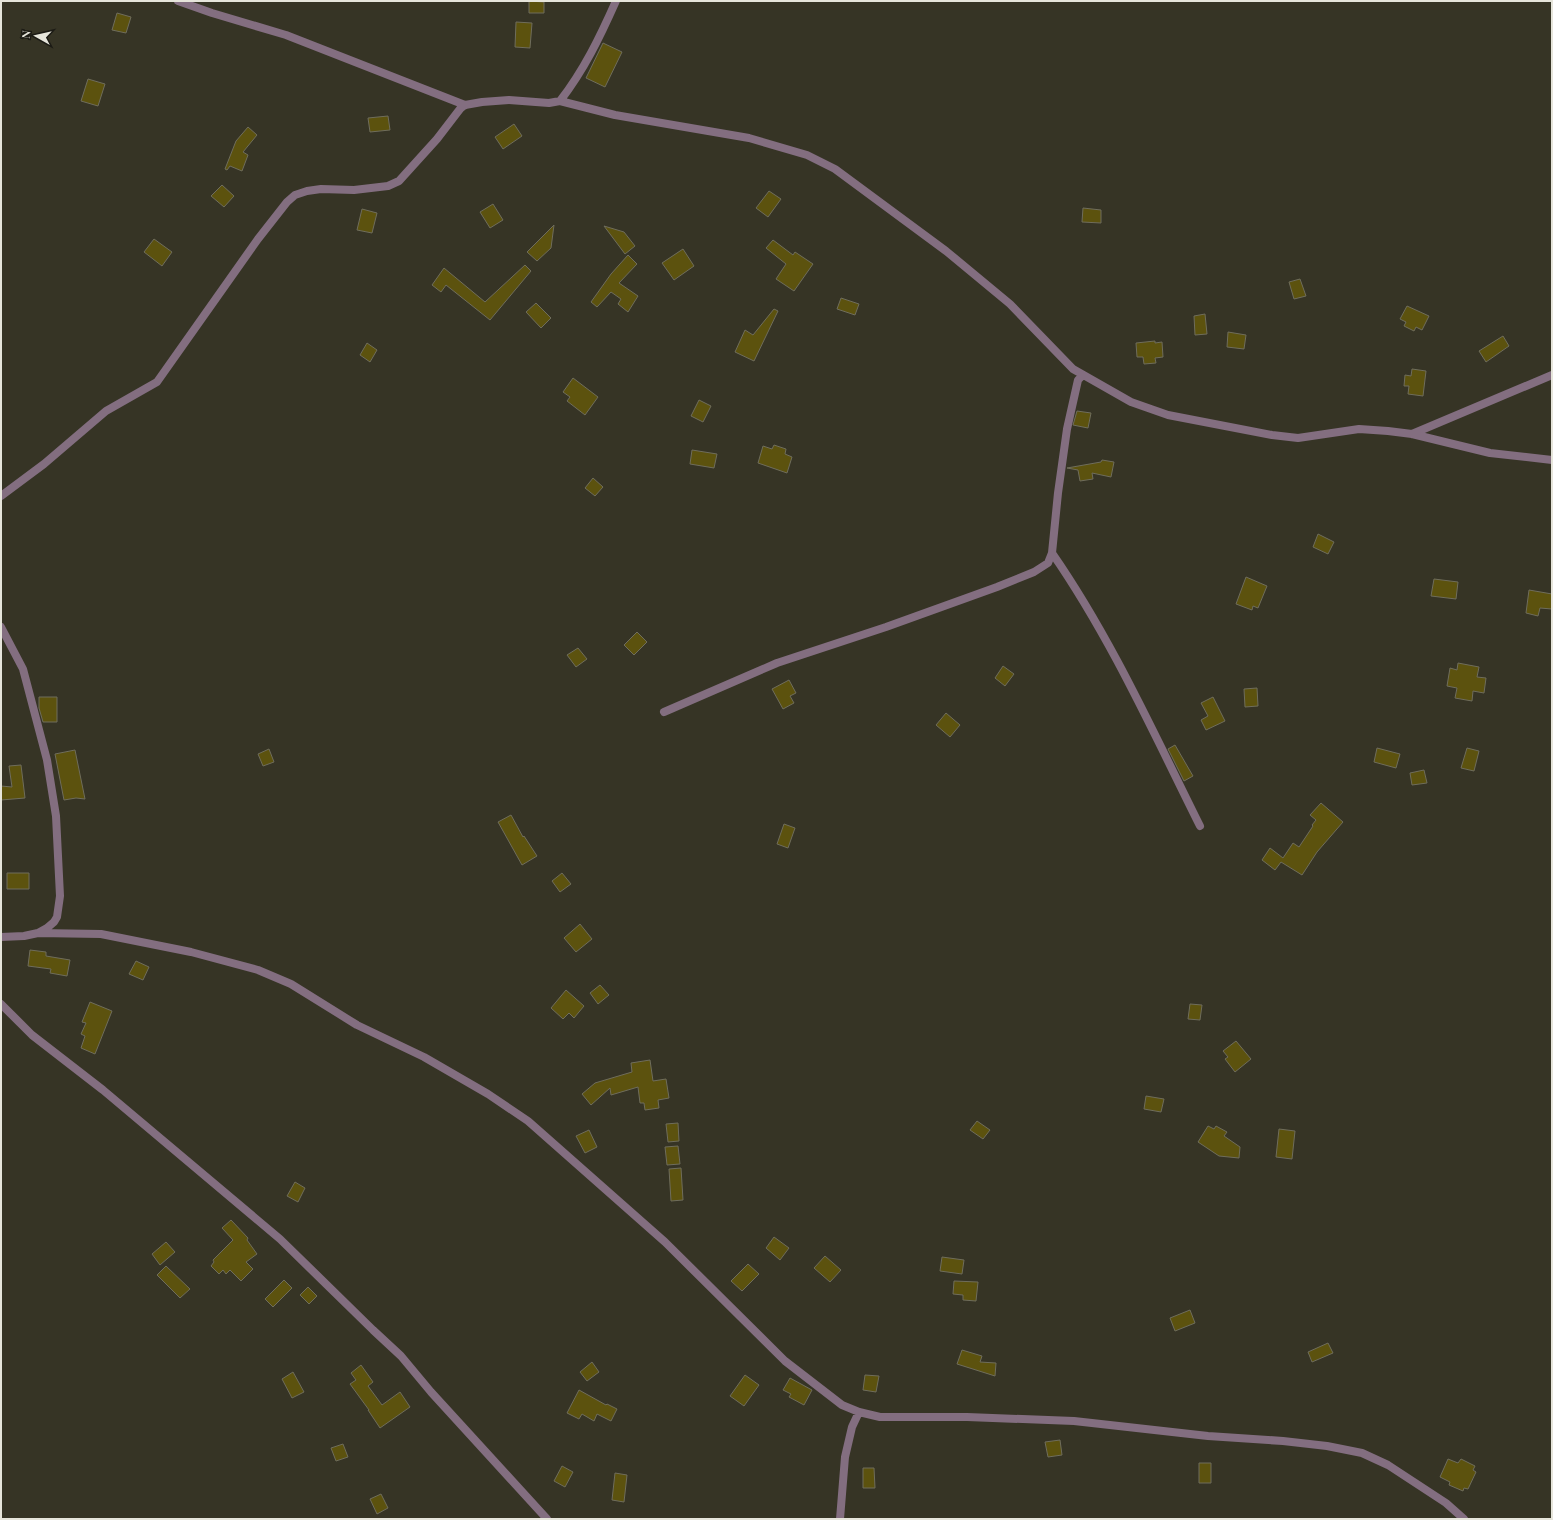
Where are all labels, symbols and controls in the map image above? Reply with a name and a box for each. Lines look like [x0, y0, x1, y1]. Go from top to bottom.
north arrow [16, 16, 56, 56]
text: N [18, 30, 34, 40]

